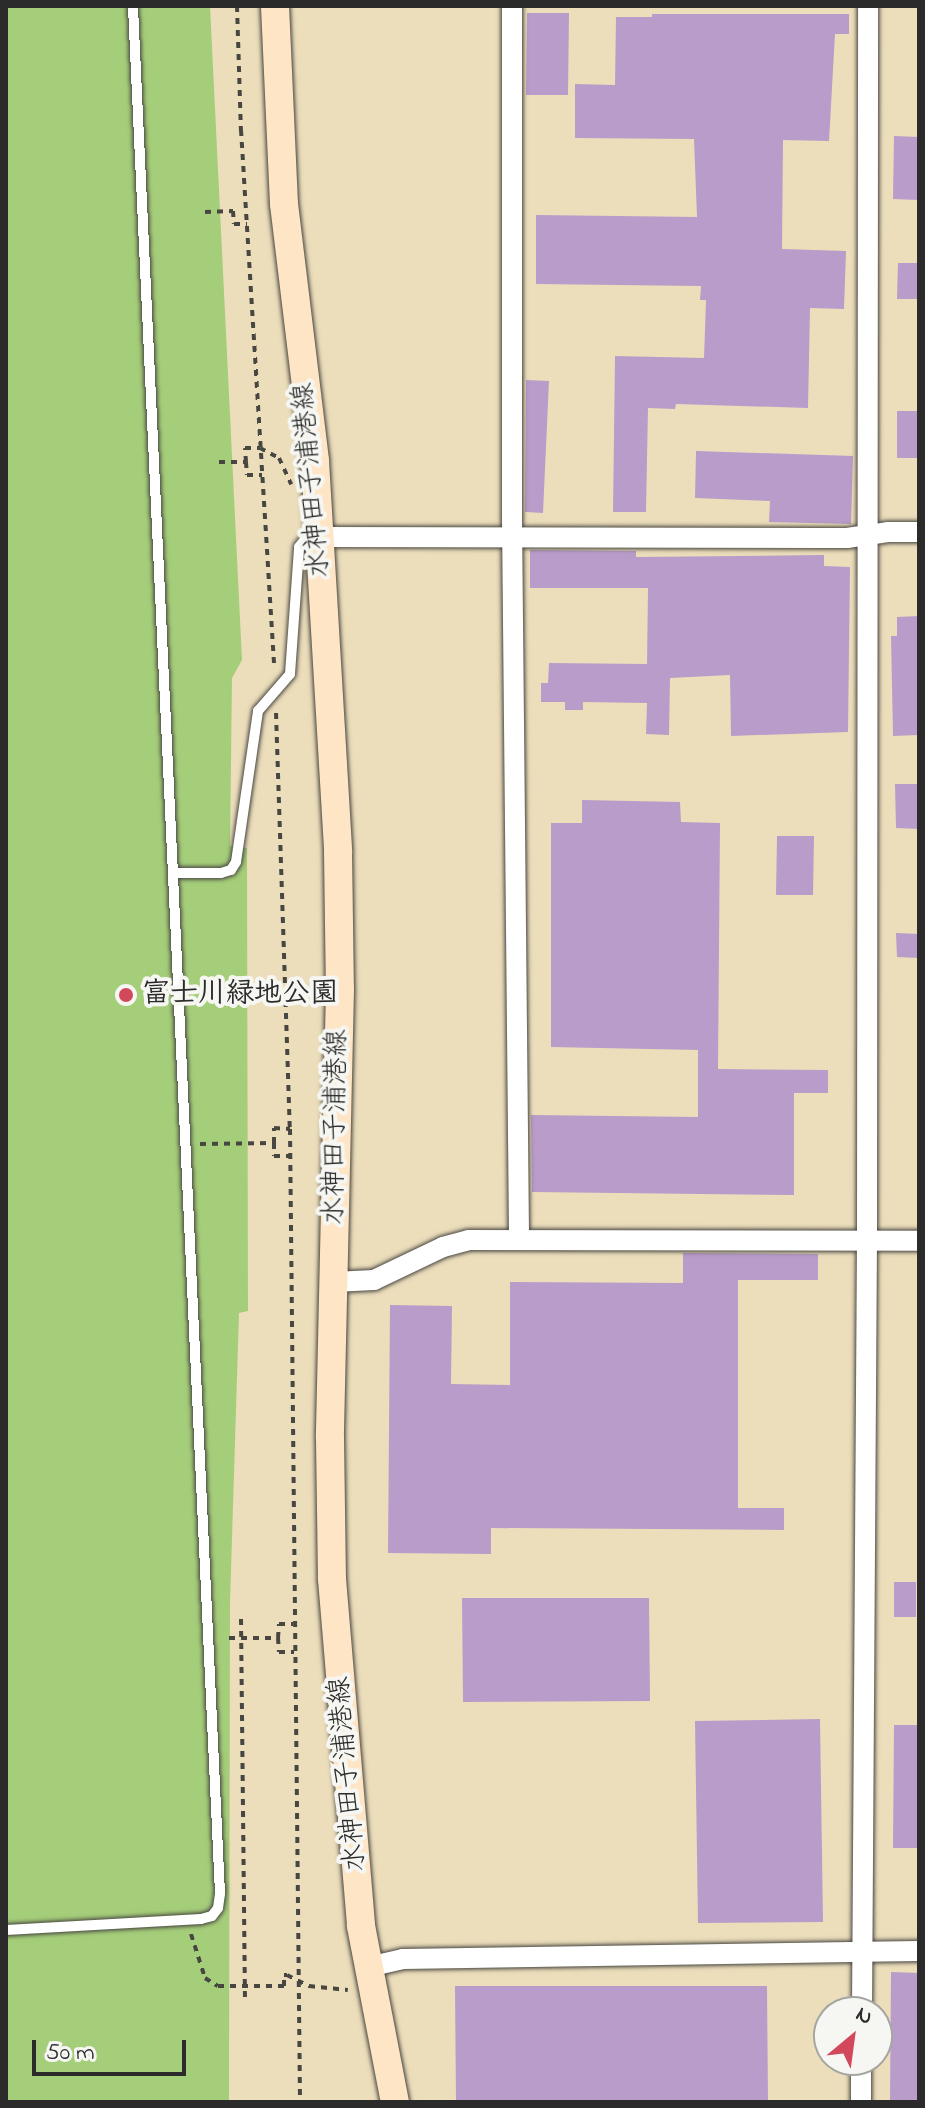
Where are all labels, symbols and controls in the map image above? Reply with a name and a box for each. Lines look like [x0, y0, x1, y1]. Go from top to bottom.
street label: 水神田子浦港線 [288, 381, 338, 579]
place label: 富士川緑地公園 [142, 978, 338, 1012]
marker: 富士川緑地公園 [117, 986, 135, 1004]
street label: 水神田子浦港線 [318, 1029, 356, 1225]
street label: 水神田子浦港線 [324, 1675, 374, 1873]
north arrow [813, 1996, 893, 2076]
text: N [849, 1999, 878, 2034]
scale bar [36, 2024, 190, 2074]
text: 50 m [46, 2036, 95, 2071]

